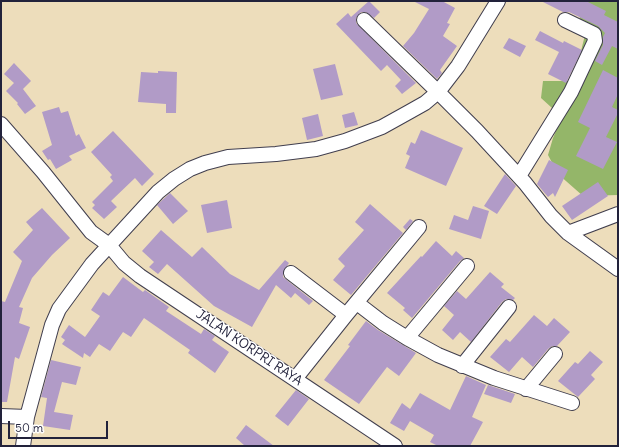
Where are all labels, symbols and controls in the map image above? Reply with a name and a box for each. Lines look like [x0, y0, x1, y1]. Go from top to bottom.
street label: JALAN KORPRI RAYA [193, 307, 305, 389]
scale bar [10, 413, 110, 439]
text: 50 m [15, 420, 43, 435]

